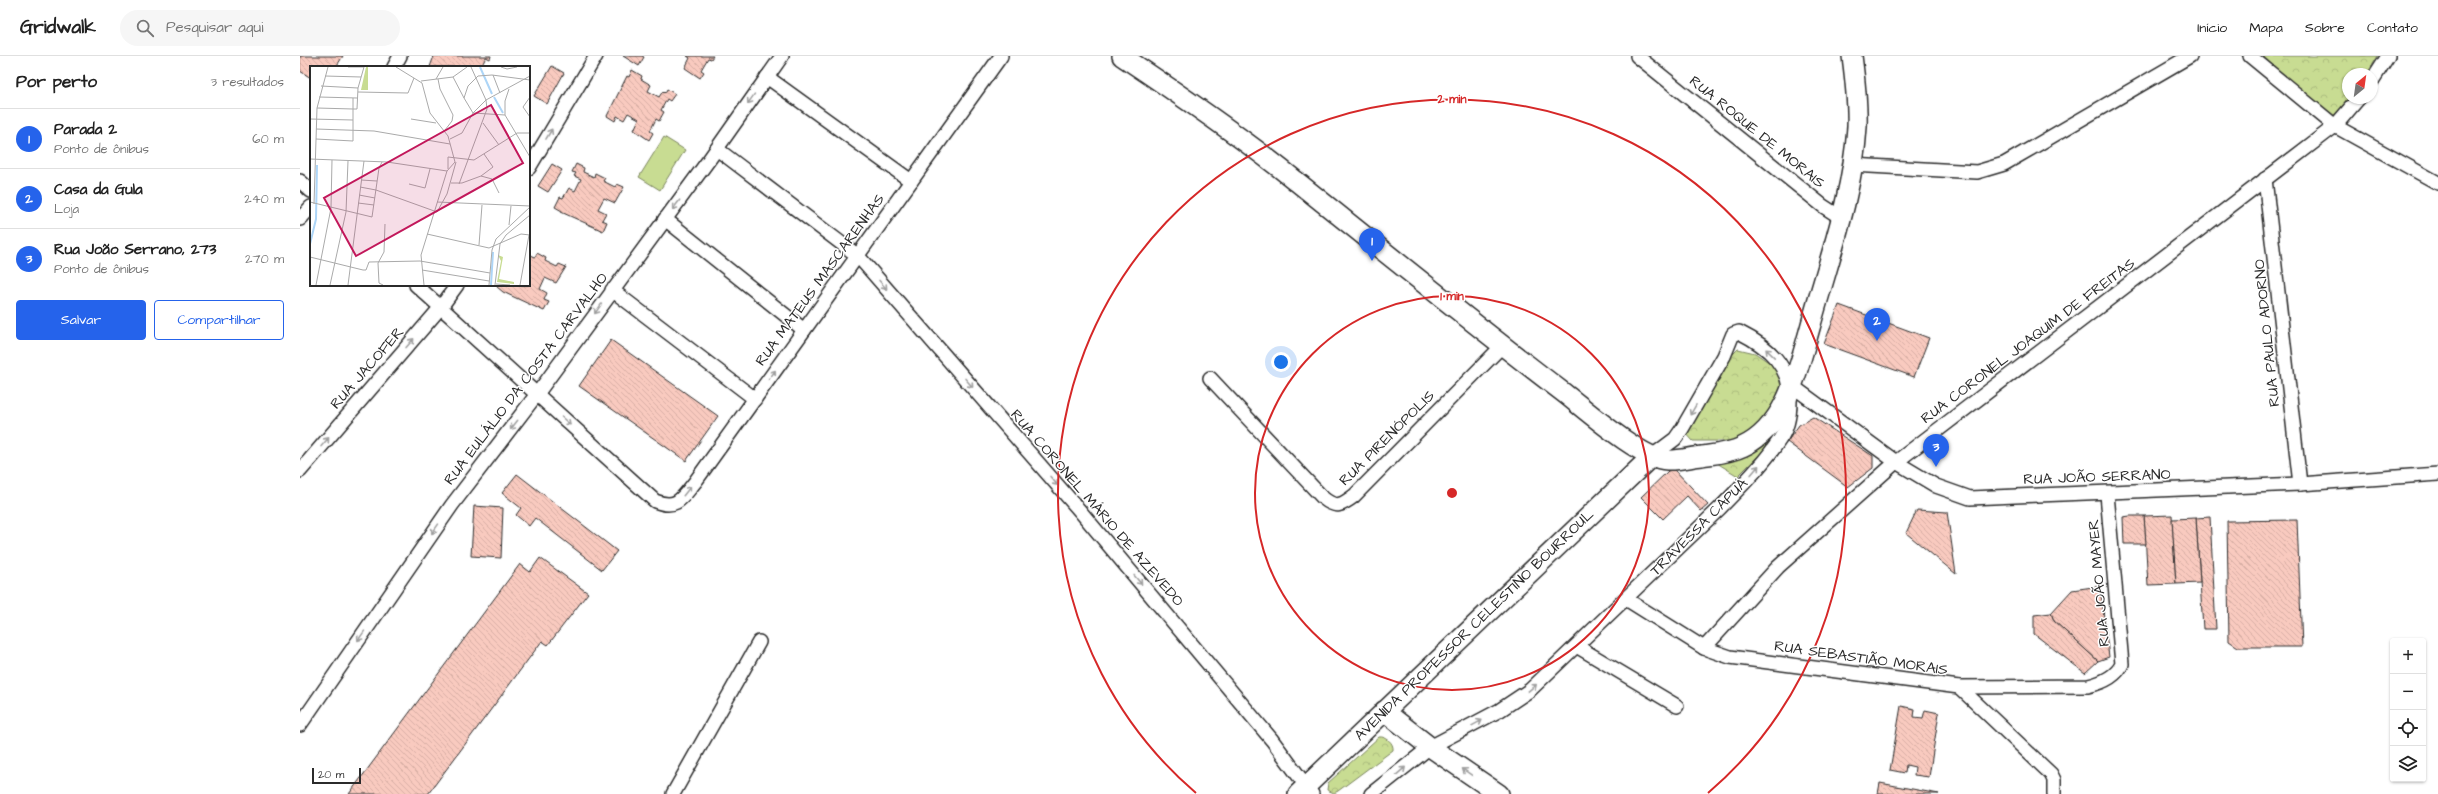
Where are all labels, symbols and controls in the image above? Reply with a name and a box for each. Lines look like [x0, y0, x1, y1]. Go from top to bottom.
search box [120, 10, 400, 46]
text: Gridwalk [20, 14, 96, 41]
icon: search [134, 17, 156, 39]
text: Pesquisar aqui [166, 17, 263, 38]
text: Início [2197, 18, 2227, 38]
text: Mapa [2249, 18, 2283, 38]
text: Sobre [2305, 18, 2345, 38]
text: Contato [2367, 18, 2418, 38]
inset map [310, 66, 530, 286]
north arrow [2342, 68, 2378, 104]
text: Por perto [16, 70, 97, 94]
street label: RUA ROQUE DE MORAIS [1685, 71, 1829, 193]
text: 3 resultados [210, 73, 284, 91]
text: 2 min [1437, 91, 1466, 108]
one-way arrow [747, 93, 755, 104]
text: Parada 2 [54, 119, 117, 140]
one-way arrow [546, 128, 554, 140]
text: 1 [28, 130, 30, 148]
text: 60 m [252, 130, 284, 148]
text: Ponto de ônibus [54, 140, 149, 158]
text: Casa da Gula [54, 179, 143, 200]
street label: RUA MATEUS MASCARENHAS [750, 189, 890, 370]
text: 2 [25, 190, 33, 208]
text: 240 m [244, 190, 284, 208]
one-way arrow [671, 199, 680, 210]
text: Loja [54, 200, 79, 218]
pin: 1 [1359, 228, 1385, 261]
text: Rua João Serrano, 273 [54, 239, 216, 260]
text: 3 [26, 250, 32, 268]
text: 270 m [245, 250, 284, 268]
street label: RUA CORONEL JOAQUIM DE FREITAS [1916, 253, 2140, 429]
street label: RUA PAULO ADORNO [2249, 258, 2285, 408]
text: Ponto de ônibus [54, 260, 149, 278]
street label: RUA EULÁLIO DA COSTA CARVALHO [439, 269, 613, 489]
one-way arrow [879, 280, 888, 290]
text: 1 min [1440, 288, 1464, 305]
button: Salvar [16, 300, 146, 340]
button: Compartilhar [154, 300, 284, 340]
one-way arrow [594, 304, 602, 315]
pin: 2 [1864, 308, 1890, 341]
street label: RUA JACOFER [325, 322, 409, 414]
one-way arrow [405, 338, 415, 348]
one-way arrow [1765, 348, 1775, 358]
your location [1271, 352, 1291, 372]
one-way arrow [768, 369, 776, 380]
one-way arrow [964, 378, 973, 388]
street label: RUA PIRENÓPOLIS [1334, 385, 1440, 491]
one-way arrow [1689, 404, 1697, 416]
street label: RUA CORONEL MÁRIO DE AZEVEDO [1006, 405, 1188, 611]
one-way arrow [561, 416, 571, 425]
one-way arrow [509, 420, 518, 431]
pin: 3 [1923, 434, 1949, 467]
one-way arrow [321, 436, 330, 447]
street label: RUA JOÃO SERRANO [2023, 464, 2171, 490]
one-way arrow [1751, 465, 1760, 475]
street label: TRAVESSA CAPUÁ [1645, 473, 1753, 581]
one-way arrow [1049, 476, 1059, 486]
one-way arrow [683, 485, 692, 496]
centre of rings [1445, 486, 1459, 500]
street label: AVENIDA PROFESSOR CELESTINO BOURROUL [1350, 504, 1599, 746]
street label: RUA JOÃO MAYER [2083, 518, 2115, 648]
one-way arrow [431, 523, 439, 534]
one-way arrow [1134, 575, 1143, 585]
one-way arrow [357, 630, 365, 641]
street label: RUA SEBASTIÃO MORAIS [1773, 635, 1950, 681]
map controls [2390, 638, 2426, 782]
button: + [2390, 638, 2426, 674]
button: − [2390, 674, 2426, 710]
one-way arrow [1527, 683, 1537, 692]
button: locate [2390, 710, 2426, 746]
one-way arrow [1471, 719, 1483, 727]
button: layers [2390, 746, 2426, 782]
scale bar [312, 766, 361, 785]
text: 20 m [318, 767, 344, 782]
one-way arrow [1395, 767, 1406, 776]
one-way arrow [1461, 768, 1472, 776]

